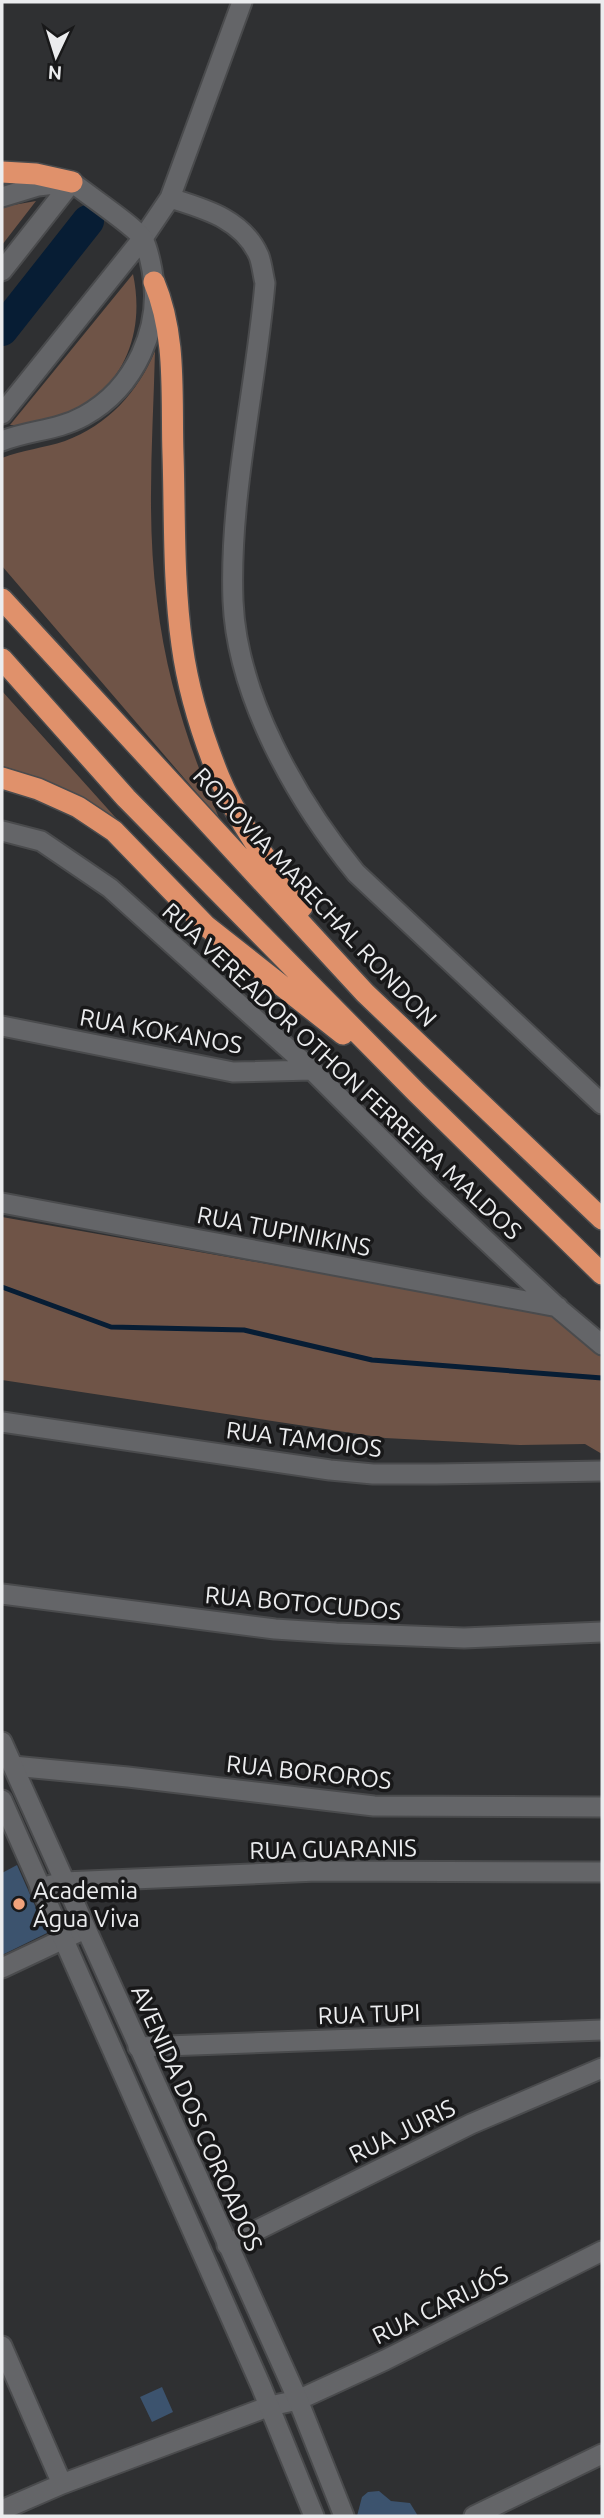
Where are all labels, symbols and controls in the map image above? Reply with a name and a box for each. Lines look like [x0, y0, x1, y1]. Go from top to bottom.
north arrow [21, 21, 91, 91]
text: N [47, 61, 63, 84]
street label: RODOVIA MARECHAL RONDON [188, 762, 442, 1032]
street label: RUA VEREADOR OTHON FERREIRA MALDOS [157, 897, 527, 1245]
street label: RUA KOKANOS [78, 1003, 244, 1059]
street label: RUA TUPINIKINS [195, 1201, 373, 1261]
street label: RUA TAMOIOS [225, 1416, 383, 1462]
street label: RUA BOTOCUDOS [204, 1581, 402, 1625]
street label: RUA BOROROS [225, 1750, 393, 1794]
street label: RUA GUARANIS [249, 1834, 417, 1864]
place label: Academia Água Viva [33, 1877, 140, 1932]
marker: Academia Água Viva [11, 1896, 27, 1912]
street label: AVENIDA DOS COROADOS [126, 1981, 268, 2255]
street label: RUA TUPI [317, 1999, 421, 2029]
street label: RUA JURIS [345, 2094, 459, 2168]
street label: RUA CARIJÓS [367, 2260, 512, 2349]

